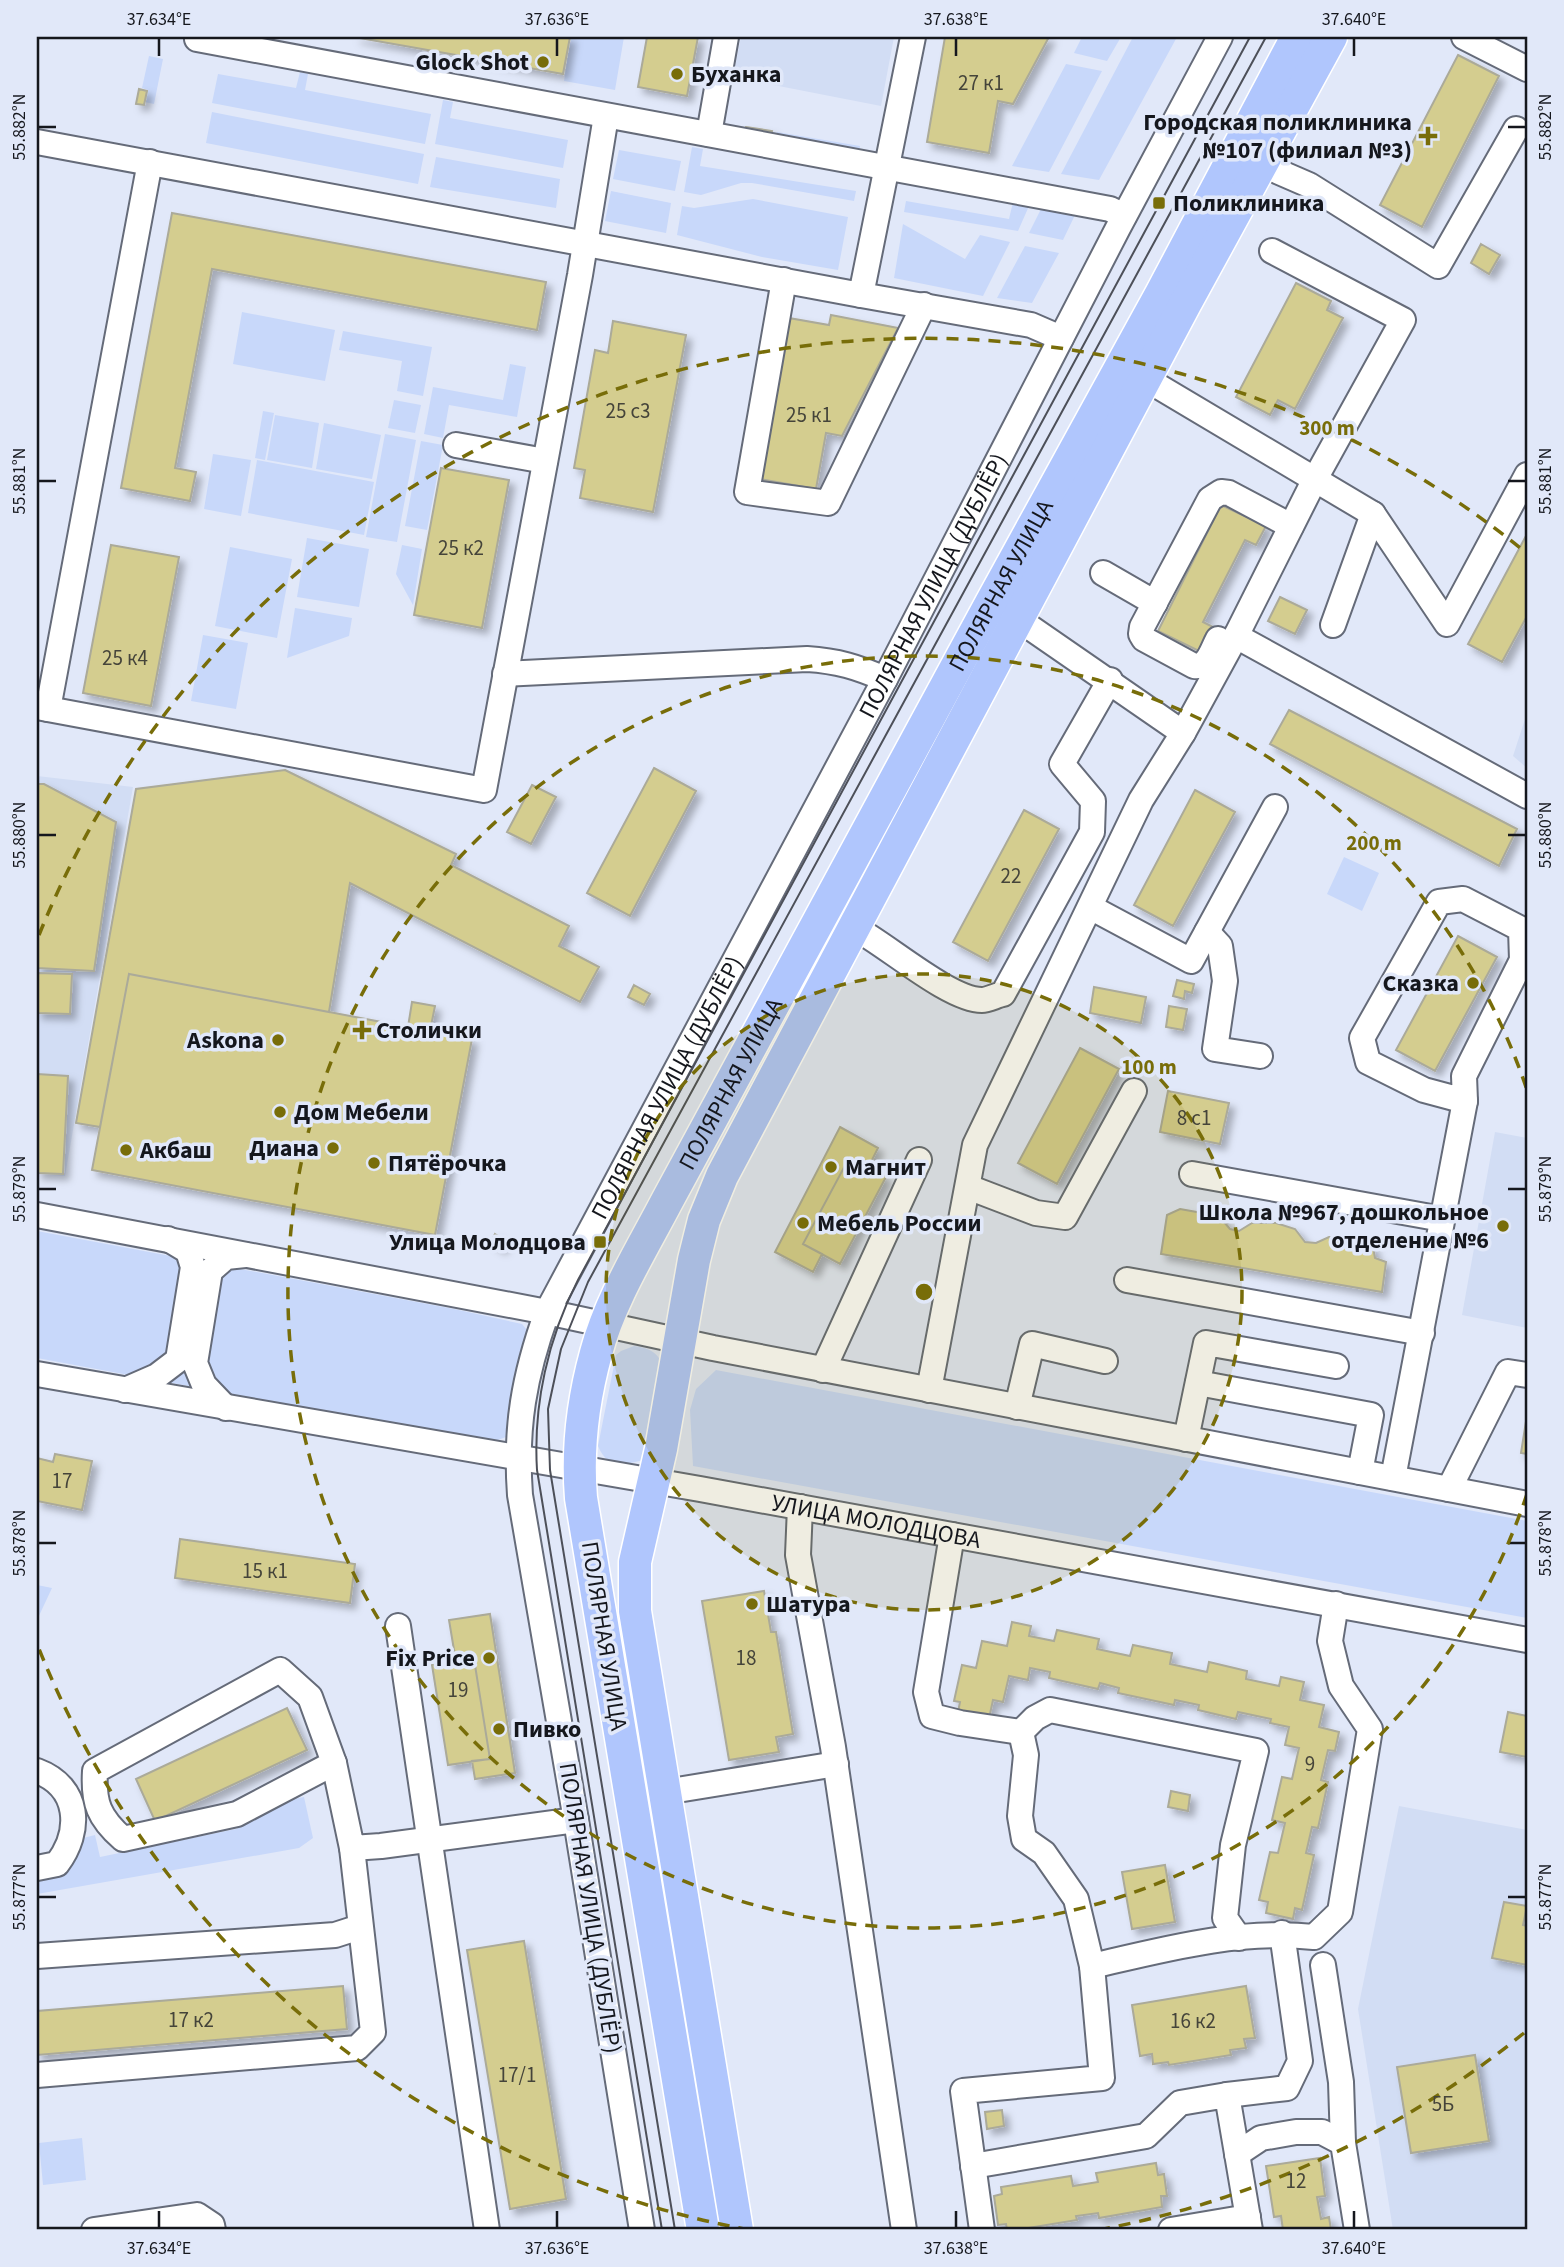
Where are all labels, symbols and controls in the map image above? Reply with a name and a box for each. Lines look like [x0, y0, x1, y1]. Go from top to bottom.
text: 37.634°E [127, 7, 191, 32]
text: 37.636°E [525, 7, 589, 32]
text: 37.638°E [924, 7, 988, 32]
text: 37.640°E [1322, 7, 1386, 32]
place label: Glock Shot [415, 45, 529, 80]
marker: Glock Shot [535, 54, 551, 70]
place label: Буханка [691, 57, 781, 92]
marker: Буханка [669, 66, 685, 82]
house number: 27 к1 [958, 68, 1004, 98]
text: 55.882°N [7, 94, 32, 160]
text: 55.882°N [1533, 94, 1558, 160]
place label: Городская поликлиника №107 (филиал №3) [1143, 105, 1412, 168]
marker: Городская поликлиника №107 (филиал №3) [1418, 126, 1438, 146]
place label: Поликлиника [1173, 186, 1324, 221]
marker: Поликлиника [1151, 195, 1167, 211]
house number: 25 с3 [605, 396, 651, 426]
house number: 25 к1 [786, 400, 832, 430]
text: 300 m [1299, 413, 1355, 443]
street label: ПОЛЯРНАЯ УЛИЦА (ДУБЛЁР) [850, 447, 1016, 725]
text: 55.881°N [7, 448, 32, 514]
text: 55.881°N [1533, 448, 1558, 514]
street label: ПОЛЯРНАЯ УЛИЦА [940, 493, 1062, 678]
house number: 25 к2 [438, 533, 484, 563]
house number: 25 к4 [102, 643, 148, 673]
text: 55.880°N [7, 802, 32, 868]
text: 55.880°N [1533, 802, 1558, 868]
text: 200 m [1346, 828, 1402, 858]
house number: 22 [1001, 861, 1021, 891]
street label: ПОЛЯРНАЯ УЛИЦА (ДУБЛЁР) [582, 950, 752, 1226]
place label: Сказка [1382, 966, 1459, 1001]
marker: Сказка [1465, 975, 1481, 991]
street label: ПОЛЯРНАЯ УЛИЦА [669, 991, 791, 1176]
place label: Столички [376, 1013, 482, 1048]
marker: Столички [354, 1022, 370, 1038]
place label: Askona [186, 1023, 264, 1058]
marker: Askona [270, 1032, 286, 1048]
text: 100 m [1121, 1052, 1177, 1082]
place label: Дом Мебели [294, 1095, 429, 1130]
house number: 8 с1 [1177, 1103, 1211, 1133]
marker: Дом Мебели [272, 1104, 288, 1120]
place label: Диана [249, 1131, 319, 1166]
place label: Акбаш [139, 1133, 212, 1168]
marker: Диана [325, 1140, 341, 1156]
marker: Акбаш [118, 1142, 134, 1158]
place label: Пятёрочка [388, 1146, 507, 1181]
place label: Магнит [845, 1150, 926, 1185]
marker: Пятёрочка [366, 1155, 382, 1171]
text: 55.879°N [7, 1156, 32, 1222]
text: 55.879°N [1533, 1156, 1558, 1222]
marker: Магнит [823, 1159, 839, 1175]
place label: Школа №967, дошкольное отделение №6 [1199, 1195, 1489, 1258]
place label: Мебель России [817, 1206, 981, 1241]
marker: Мебель России [795, 1215, 811, 1231]
marker: Школа №967, дошкольное отделение №6 [1495, 1218, 1511, 1234]
place label: Улица Молодцова [389, 1225, 586, 1260]
marker: Улица Молодцова [592, 1234, 608, 1250]
centre of rings [912, 1280, 936, 1304]
house number: 17 [52, 1466, 72, 1496]
street label: УЛИЦА МОЛОДЦОВА [769, 1485, 984, 1557]
text: 55.878°N [7, 1510, 32, 1576]
text: 55.878°N [1533, 1510, 1558, 1576]
street label: ПОЛЯРНАЯ УЛИЦА [572, 1539, 636, 1733]
house number: 15 к1 [242, 1556, 288, 1586]
place label: Шатура [766, 1587, 851, 1622]
marker: Шатура [744, 1596, 760, 1612]
place label: Fix Price [385, 1641, 475, 1676]
house number: 18 [736, 1643, 756, 1673]
marker: Fix Price [481, 1650, 497, 1666]
house number: 19 [448, 1675, 468, 1705]
place label: Пивко [513, 1712, 581, 1747]
marker: Пивко [491, 1721, 507, 1737]
house number: 9 [1305, 1749, 1315, 1779]
street label: ПОЛЯРНАЯ УЛИЦА (ДУБЛЁР) [550, 1760, 630, 2056]
text: 55.877°N [7, 1864, 32, 1930]
text: 55.877°N [1533, 1864, 1558, 1930]
house number: 17 к2 [168, 2005, 214, 2035]
house number: 16 к2 [1170, 2006, 1216, 2036]
house number: 17/1 [498, 2060, 536, 2090]
house number: 5Б [1432, 2089, 1454, 2119]
house number: 12 [1286, 2166, 1306, 2196]
text: 37.634°E [127, 2236, 191, 2261]
text: 37.636°E [525, 2236, 589, 2261]
text: 37.638°E [924, 2236, 988, 2261]
text: 37.640°E [1322, 2236, 1386, 2261]

